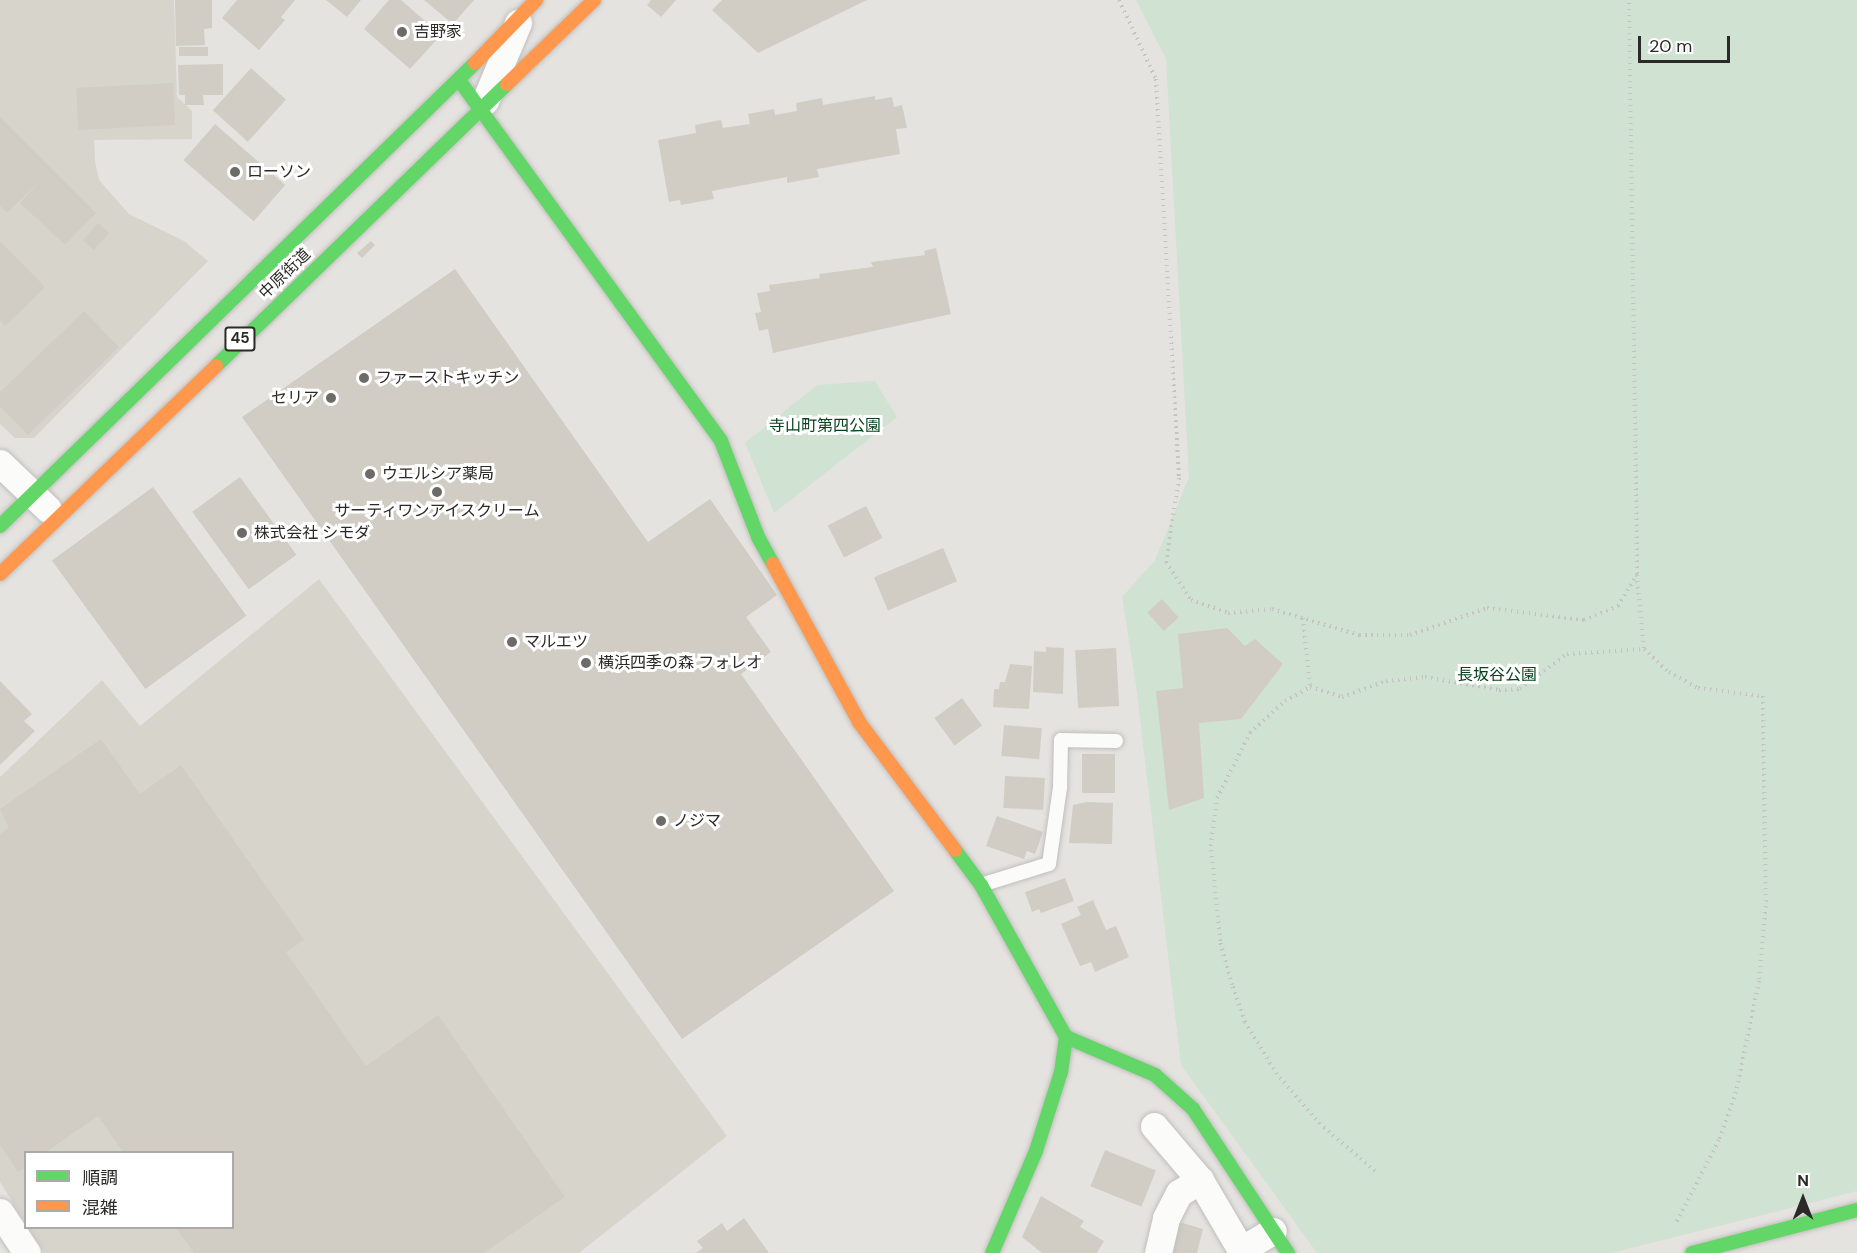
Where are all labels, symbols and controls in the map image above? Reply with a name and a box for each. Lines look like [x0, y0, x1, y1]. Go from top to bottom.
place label: 吉野家 [414, 22, 462, 42]
scale bar [1641, 24, 1732, 62]
marker: 吉野家 [395, 25, 409, 39]
text: 20 m [1649, 34, 1692, 58]
place label: ローソン [247, 162, 311, 182]
marker: ローソン [228, 165, 242, 179]
street label: 中原街道 [255, 245, 315, 303]
road number: 45 [224, 327, 256, 351]
place label: ファーストキッチン [376, 368, 520, 388]
marker: ファーストキッチン [357, 371, 371, 385]
place label: セリア [271, 388, 319, 408]
marker: セリア [324, 391, 338, 405]
park label: 寺山町第四公園 [769, 416, 881, 436]
place label: ウエルシア薬局 [382, 464, 494, 484]
marker: ウエルシア薬局 [363, 467, 377, 481]
marker: サーティワンアイスクリーム [430, 485, 444, 499]
place label: サーティワンアイスクリーム [333, 501, 541, 521]
place label: 株式会社 シモダ [254, 523, 370, 543]
marker: 株式会社 シモダ [235, 526, 249, 540]
place label: マルエツ [524, 632, 588, 652]
marker: マルエツ [505, 635, 519, 649]
place label: 横浜四季の森 フォレオ [598, 653, 762, 673]
marker: 横浜四季の森 フォレオ [579, 656, 593, 670]
park label: 長坂谷公園 [1457, 665, 1537, 685]
place label: ノジマ [673, 811, 721, 831]
marker: ノジマ [654, 814, 668, 828]
legend [24, 1151, 234, 1229]
text: 順調 [82, 1166, 118, 1190]
north arrow [1773, 1169, 1833, 1229]
text: N [1797, 1170, 1809, 1191]
text: 混雑 [82, 1196, 118, 1220]

